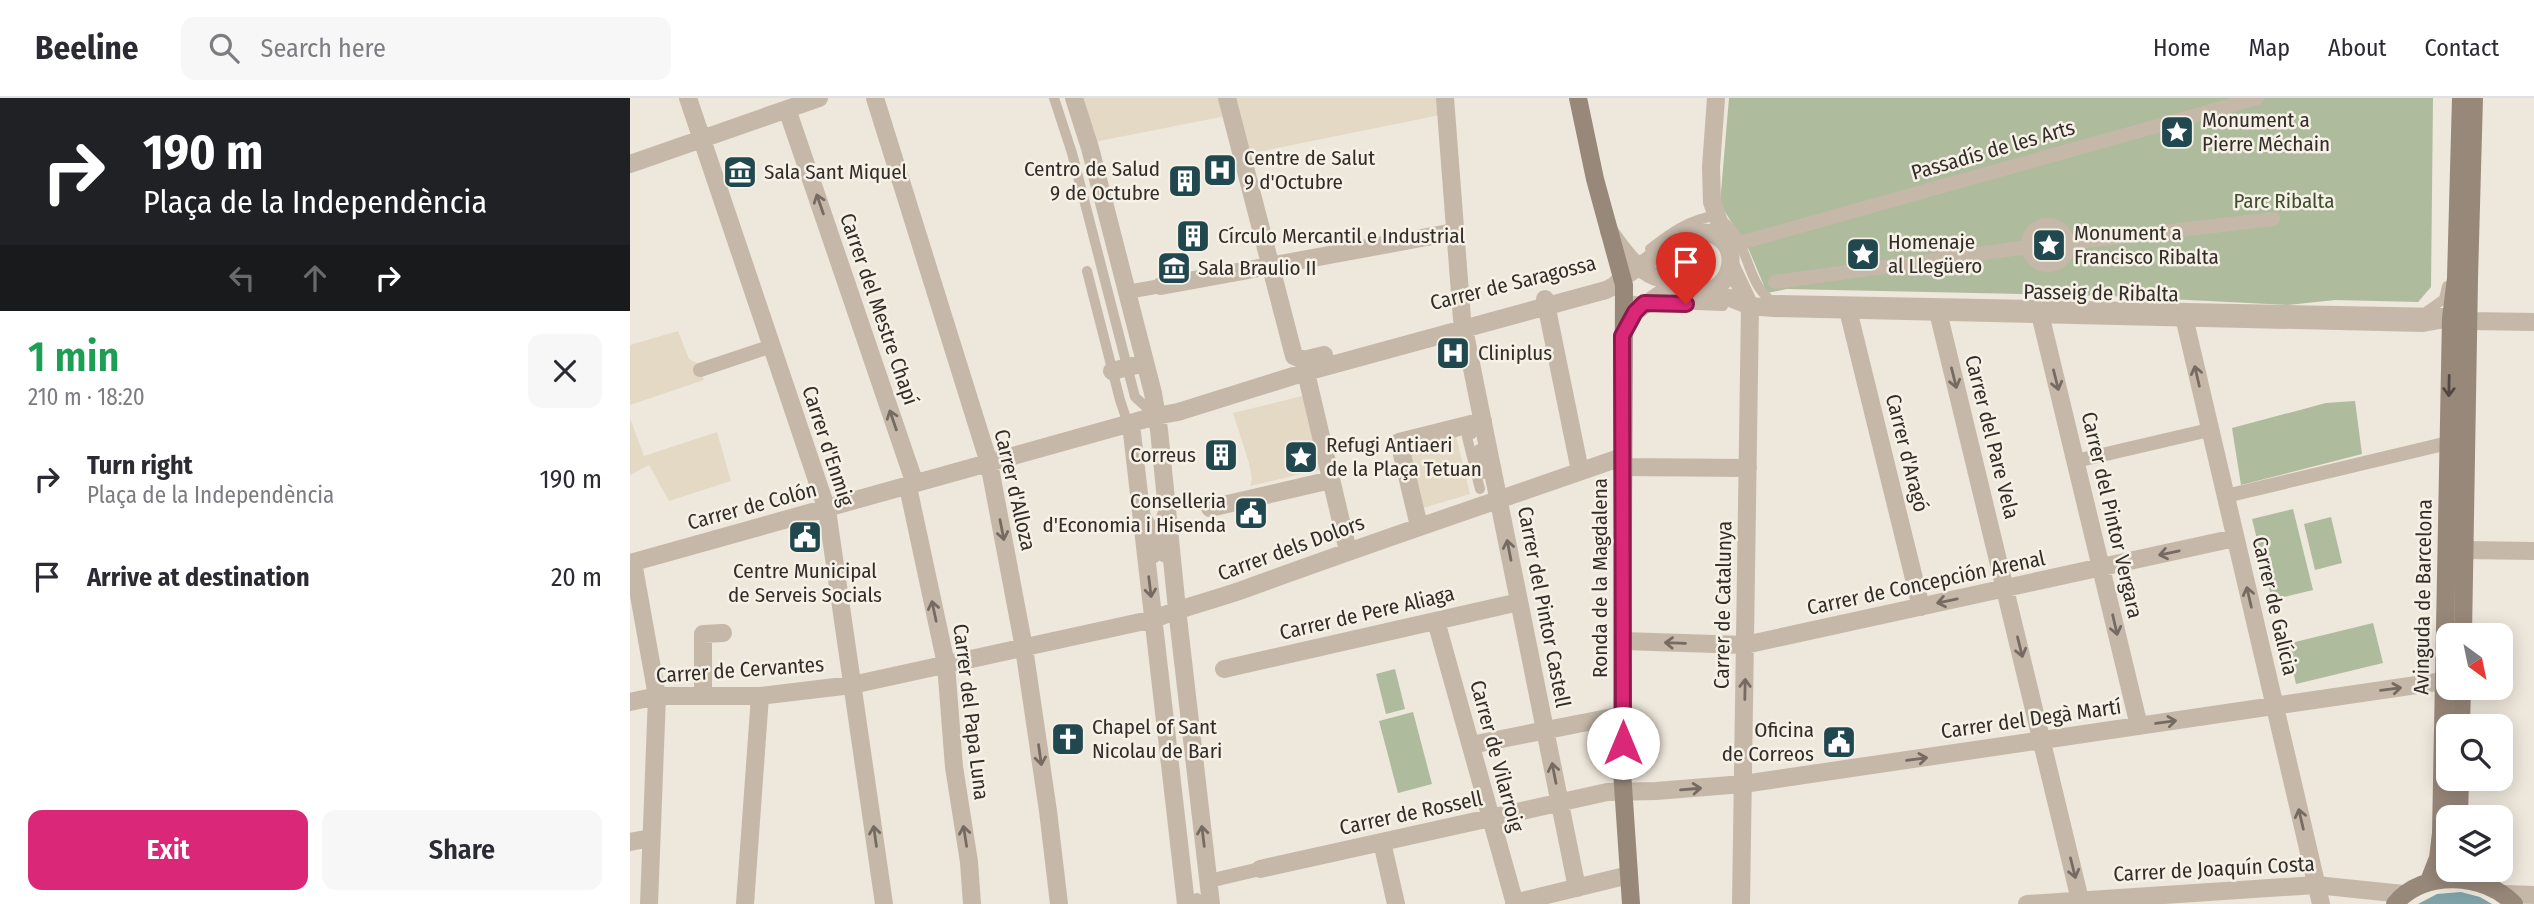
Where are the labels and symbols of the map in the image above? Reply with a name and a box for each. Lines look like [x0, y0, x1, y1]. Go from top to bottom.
place label: Monument a Pierre Méchain [2202, 107, 2330, 157]
place icon: Monument a Pierre Méchain [2158, 113, 2196, 151]
street label: Passadís de les Arts [1908, 114, 2078, 186]
place label: Centre de Salut 9 d'Octubre [1244, 145, 1375, 195]
hospital icon: Centre de Salut 9 d'Octubre [1201, 151, 1239, 189]
museum icon: Sala Sant Miquel [721, 153, 759, 191]
place label: Centro de Salud 9 de Octubre [1024, 156, 1160, 206]
place label: Sala Sant Miquel [764, 159, 908, 185]
building icon: Centro de Salud 9 de Octubre [1166, 162, 1204, 200]
park label: Parc Ribalta [2233, 188, 2335, 214]
one-way arrow [813, 194, 825, 216]
street label: Carrer del Mestre Chapí [834, 210, 924, 408]
building icon: Círculo Mercantil e Industrial [1174, 217, 1212, 255]
place label: Monument a Francisco Ribalta [2074, 220, 2219, 270]
place label: Círculo Mercantil e Industrial [1218, 223, 1465, 249]
place icon: Monument a Francisco Ribalta [2030, 226, 2068, 264]
place label: Homenaje al Llegüero [1888, 229, 1982, 279]
pin [1656, 232, 1716, 304]
place icon: Homenaje al Llegüero [1844, 235, 1882, 273]
museum icon: Sala Braulio II [1155, 249, 1193, 287]
street label: Carrer de Saragossa [1427, 250, 1599, 316]
place label: Sala Braulio II [1198, 255, 1316, 281]
street label: Passeig de Ribalta [2023, 279, 2179, 307]
hospital icon: Cliniplus [1434, 334, 1472, 372]
place label: Cliniplus [1478, 340, 1552, 366]
street label: Carrer del Pare Vela [1959, 352, 2025, 522]
one-way arrow [2190, 365, 2204, 388]
one-way arrow [1948, 366, 1962, 389]
one-way arrow [2050, 368, 2064, 391]
one-way arrow [2443, 374, 2456, 397]
street label: Carrer d'Enmig [796, 383, 860, 510]
street label: Carrer d'Aragó [1880, 391, 1934, 515]
one-way arrow [886, 409, 898, 431]
street label: Carrer del Pintor Vergara [2076, 409, 2148, 621]
street label: Carrer d'Alloza [988, 427, 1042, 553]
place label: Refugi Antiaeri de la Plaça Tetuan [1326, 432, 1482, 482]
building icon: Correus [1202, 436, 1240, 474]
place icon: Refugi Antiaeri de la Plaça Tetuan [1282, 438, 1320, 476]
place label: Correus [1130, 442, 1196, 468]
street label: Carrer de Colón [684, 476, 820, 536]
street label: Ronda de la Magdalena [1587, 478, 1613, 678]
place label: Conselleria d'Economia i Hisenda [1042, 488, 1226, 538]
public building icon: Conselleria d'Economia i Hisenda [1232, 494, 1270, 532]
street label: Avinguda de Barcelona [2408, 499, 2438, 695]
street label: Carrer del Pintor Castell [1512, 504, 1576, 710]
street label: Carrer dels Dolors [1214, 509, 1368, 587]
public building icon: Centre Municipal de Serveis Socials [786, 518, 824, 556]
one-way arrow [996, 518, 1009, 541]
street label: Carrer de Catalunya [1709, 521, 1737, 689]
street label: Carrer de Galícia [2246, 534, 2304, 678]
one-way arrow [1501, 539, 1515, 562]
street label: Carrer de Concepción Arenal [1805, 545, 2048, 621]
one-way arrow [2158, 546, 2181, 560]
place label: Centre Municipal de Serveis Socials [728, 558, 882, 608]
one-way arrow [1144, 575, 1157, 598]
street label: Carrer de Pere Aliaga [1277, 580, 1457, 646]
one-way arrow [2242, 586, 2255, 609]
one-way arrow [1936, 595, 1959, 609]
one-way arrow [927, 600, 941, 623]
one-way arrow [2109, 614, 2122, 636]
street label: Carrer del Papa Luna [947, 622, 995, 802]
north arrow [2436, 623, 2513, 700]
one-way arrow [2014, 635, 2027, 658]
one-way arrow [1664, 636, 1687, 649]
street label: Carrer de Cervantes [655, 651, 825, 689]
street label: Carrer de Vilarroig [1464, 677, 1530, 835]
one-way arrow [1738, 678, 1752, 701]
one-way arrow [2379, 682, 2402, 695]
street label: Carrer del Degà Martí [1939, 693, 2123, 745]
position arrow [1586, 706, 1660, 780]
place label: Chapel of Sant Nicolau de Bari [1092, 714, 1222, 764]
one-way arrow [2154, 716, 2177, 729]
place label: Oficina de Correos [1722, 717, 1814, 767]
church icon: Chapel of Sant Nicolau de Bari [1049, 720, 1087, 758]
public building icon: Oficina de Correos [1820, 723, 1858, 761]
one-way arrow [1034, 743, 1047, 766]
one-way arrow [1905, 752, 1927, 765]
one-way arrow [1546, 762, 1560, 785]
one-way arrow [1679, 782, 1702, 795]
street label: Carrer de Rossell [1337, 785, 1485, 841]
one-way arrow [2294, 808, 2307, 831]
one-way arrow [958, 825, 971, 848]
one-way arrow [1197, 825, 1210, 848]
one-way arrow [868, 826, 881, 848]
street label: Carrer de Joaquín Costa [2113, 851, 2315, 887]
one-way arrow [2067, 856, 2080, 879]

